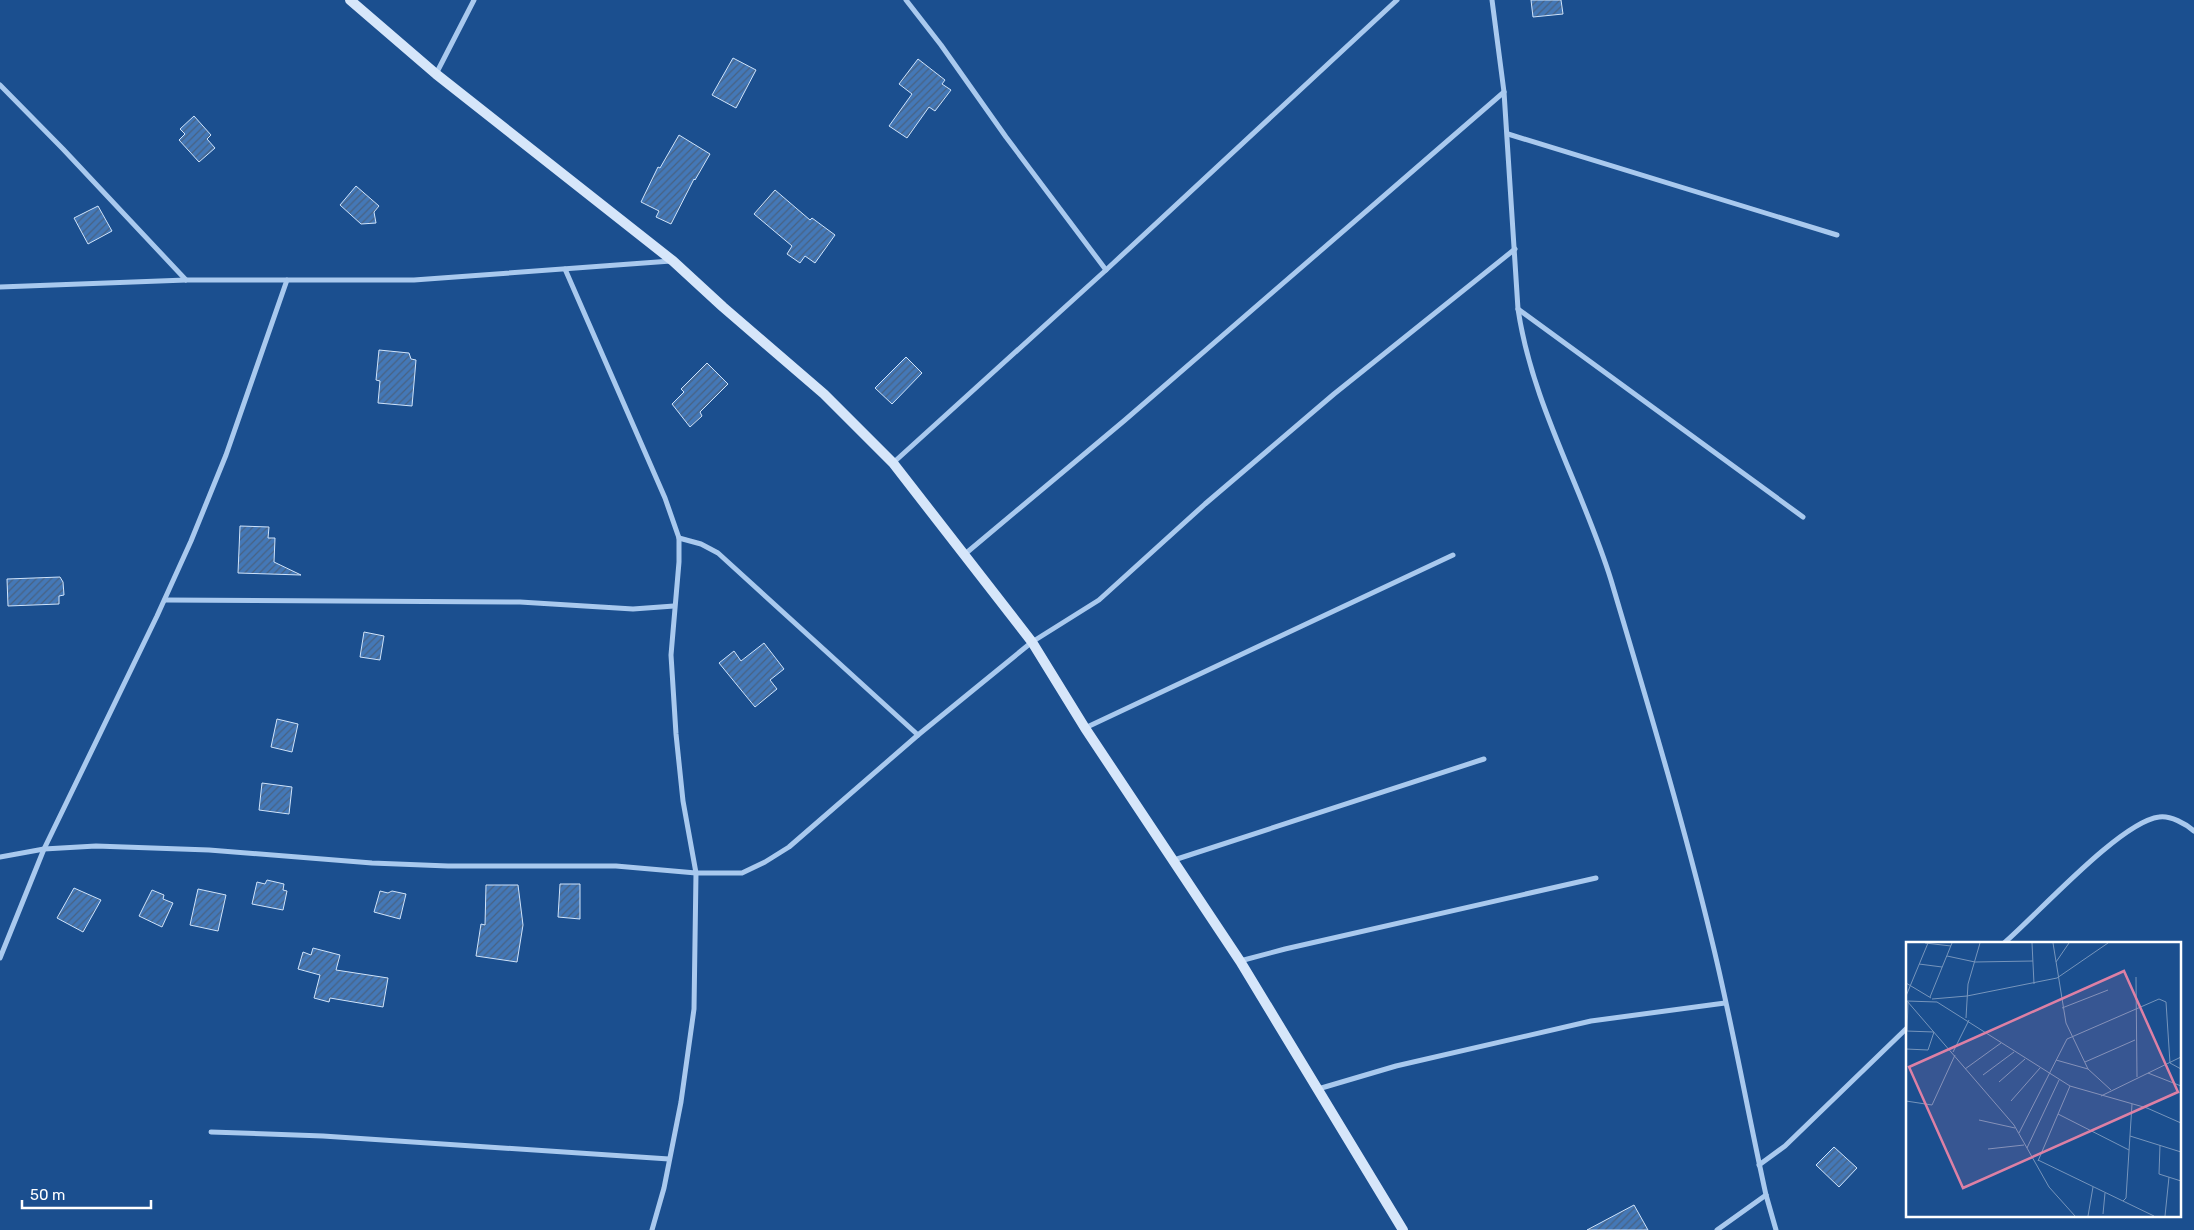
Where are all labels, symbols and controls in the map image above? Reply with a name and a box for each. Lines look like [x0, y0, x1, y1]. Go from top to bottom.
inset map [1906, 942, 2182, 1218]
scale bar [22, 1178, 151, 1210]
text: 50 m [30, 1186, 65, 1204]

